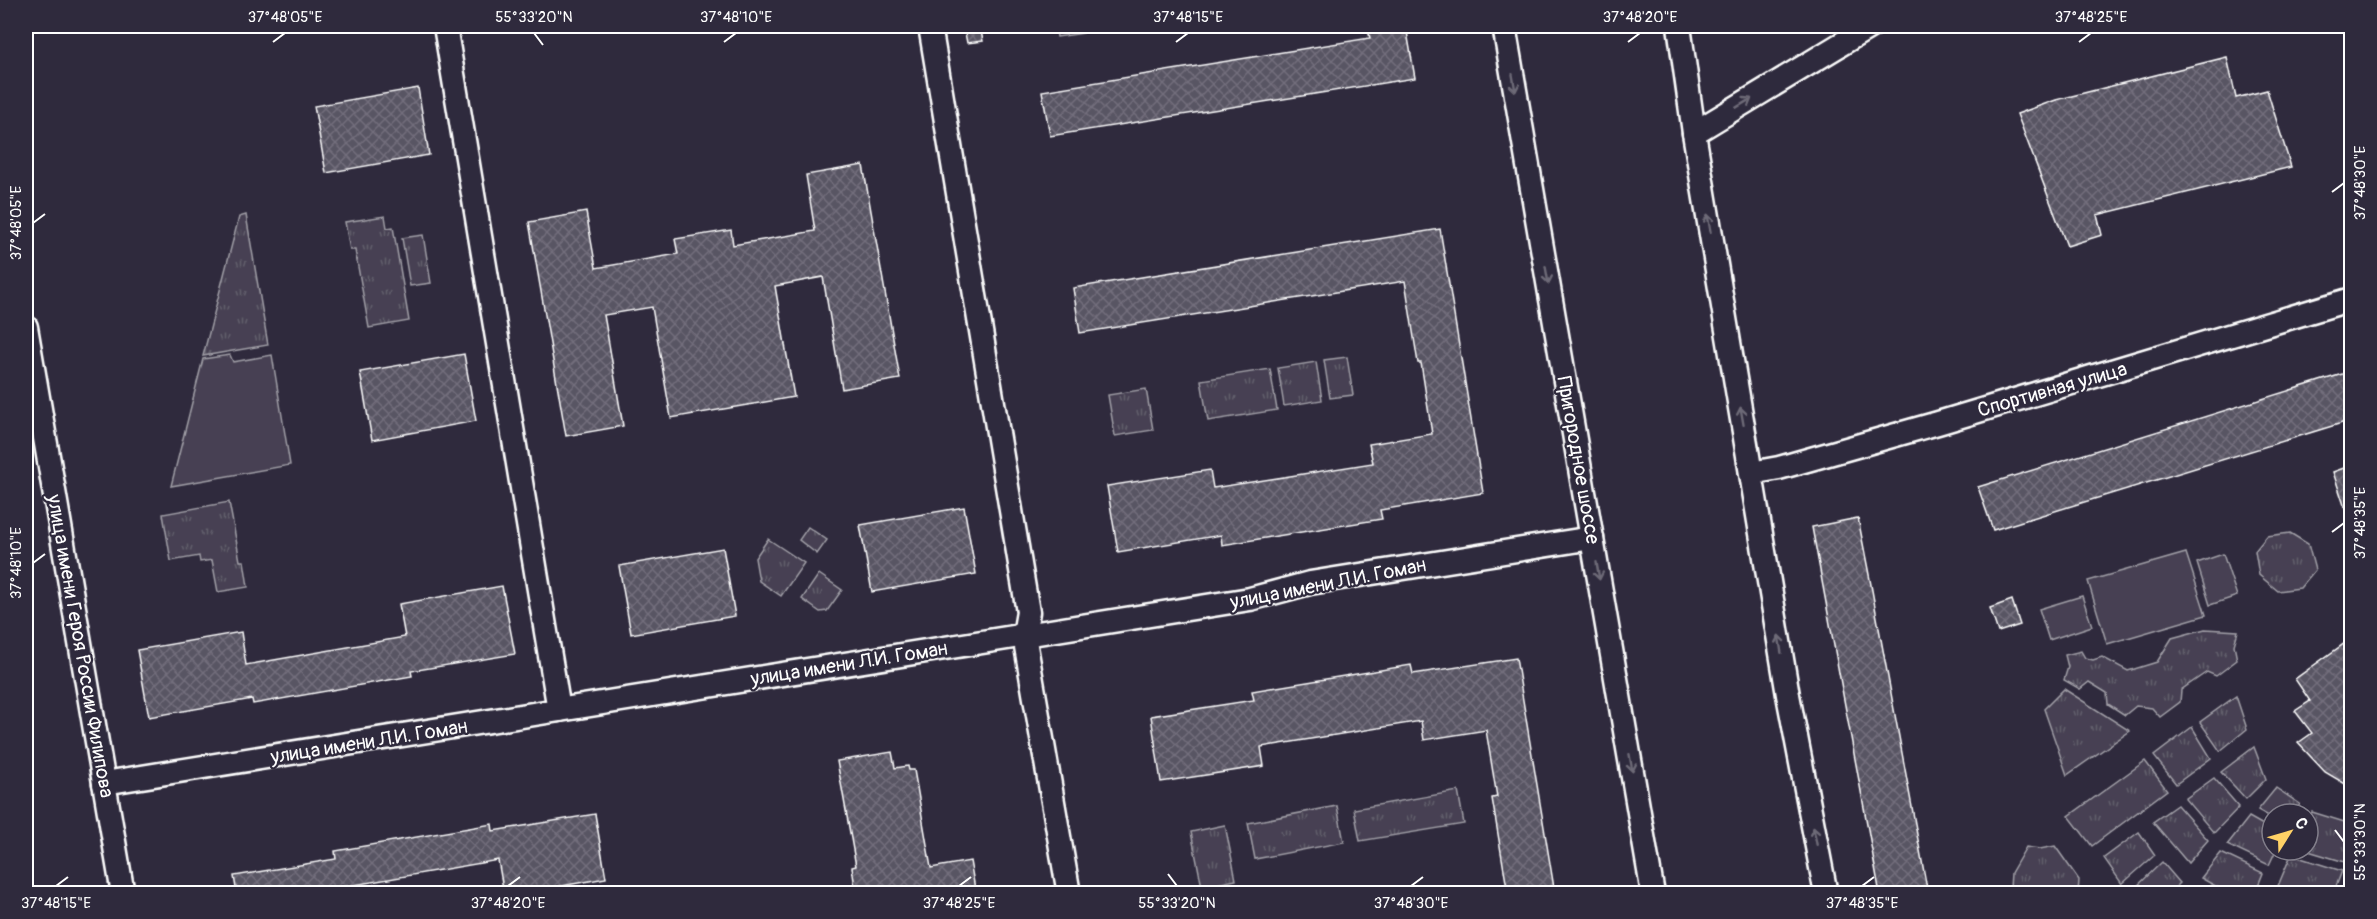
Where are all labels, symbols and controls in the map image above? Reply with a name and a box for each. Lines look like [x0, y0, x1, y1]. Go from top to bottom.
text: 37°48'05"E [248, 8, 322, 27]
text: 55°33'20"N [495, 8, 573, 27]
text: 37°48'10"E [700, 8, 772, 27]
text: 37°48'15"E [1153, 8, 1223, 27]
text: 37°48'20"E [1603, 8, 1678, 27]
text: 37°48'25"E [2055, 8, 2127, 27]
one-way arrow [1509, 73, 1520, 93]
one-way arrow [1735, 97, 1752, 109]
text: 37°48'30"E [2351, 146, 2370, 220]
text: 37°48'05"E [7, 186, 26, 260]
one-way arrow [1704, 214, 1715, 234]
one-way arrow [1542, 265, 1553, 285]
street label: Спортивная улица [1975, 356, 2130, 423]
street label: Пригородное шоссе [1551, 374, 1606, 546]
one-way arrow [1736, 406, 1747, 426]
text: 37°48'35"E [2351, 487, 2370, 559]
street label: улица имени Героя России Филипова [41, 491, 120, 800]
text: 37°48'10"E [7, 527, 26, 599]
street label: улица имени Л.И. Гоман [1227, 552, 1428, 615]
one-way arrow [1593, 561, 1604, 580]
one-way arrow [1774, 635, 1785, 655]
street label: улица имени Л.И. Гоман [748, 636, 949, 692]
street label: улица имени Л.И. Гоман [268, 714, 469, 770]
one-way arrow [1626, 753, 1637, 773]
north arrow [2260, 802, 2320, 862]
text: 55°33'30"N [2351, 803, 2370, 881]
text: С [2290, 814, 2312, 834]
one-way arrow [1809, 827, 1820, 846]
text: 37°48'15"E [21, 894, 91, 913]
text: 37°48'20"E [471, 894, 546, 913]
text: 37°48'25"E [923, 894, 995, 913]
text: 55°33'20"N [1138, 894, 1216, 913]
text: 37°48'30"E [1374, 894, 1448, 913]
text: 37°48'35"E [1826, 894, 1898, 913]

